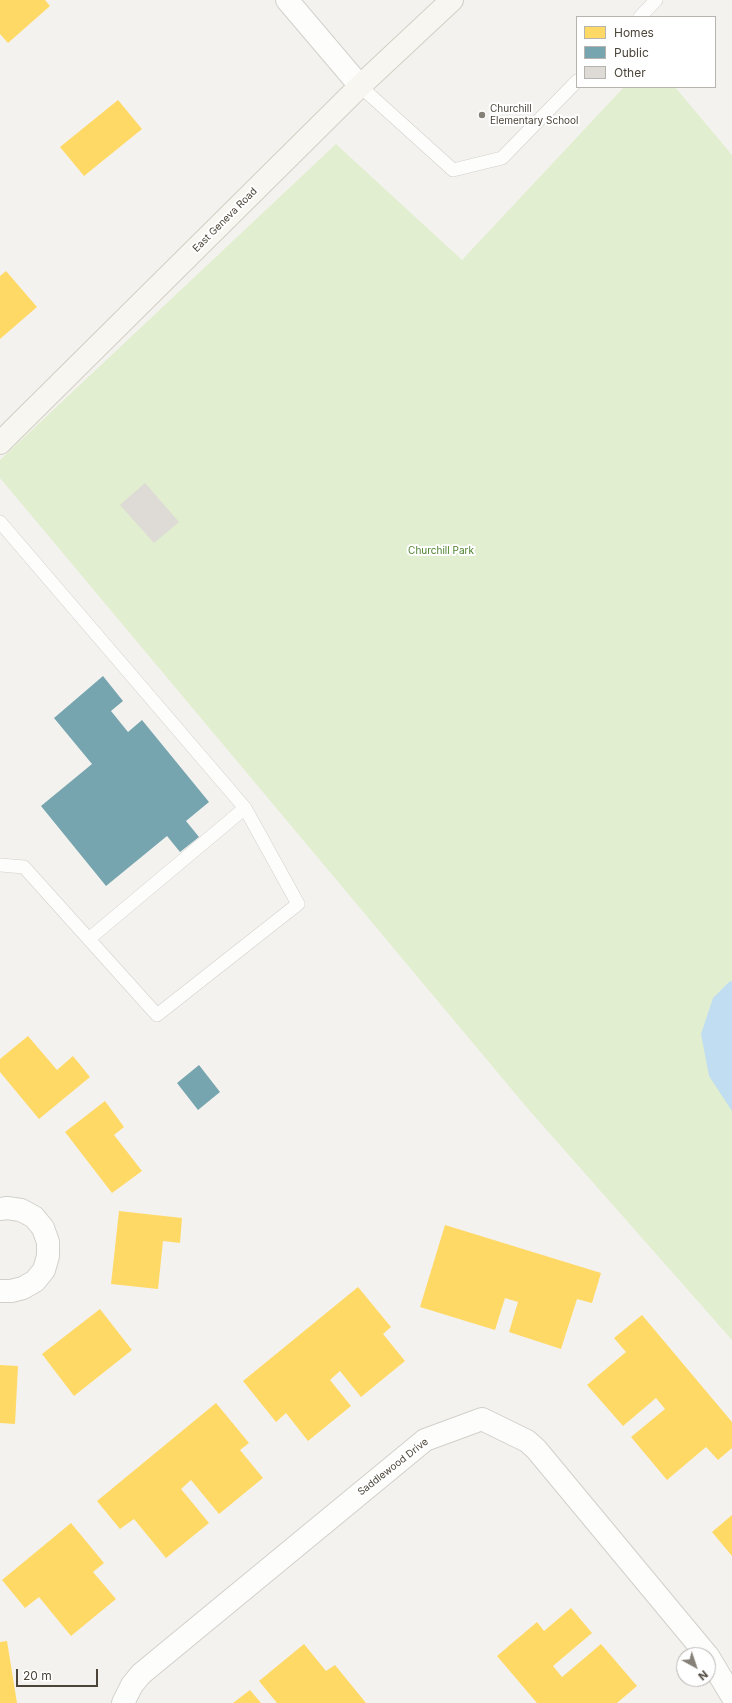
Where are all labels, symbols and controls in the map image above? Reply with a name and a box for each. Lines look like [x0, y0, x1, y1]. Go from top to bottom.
legend [576, 16, 716, 88]
text: Homes [614, 25, 654, 40]
text: Public [614, 45, 649, 60]
text: Other [614, 65, 646, 80]
place label: Churchill Elementary School [490, 103, 579, 126]
marker: Churchill Elementary School [477, 110, 487, 120]
street label: East Geneva Road [190, 185, 260, 255]
park label: Churchill Park [408, 545, 474, 557]
street label: Saddlewood Drive [355, 1436, 431, 1498]
north arrow [676, 1647, 716, 1687]
scale bar [18, 1661, 100, 1687]
text: N [695, 1667, 711, 1683]
text: 20 m [23, 1668, 52, 1683]

